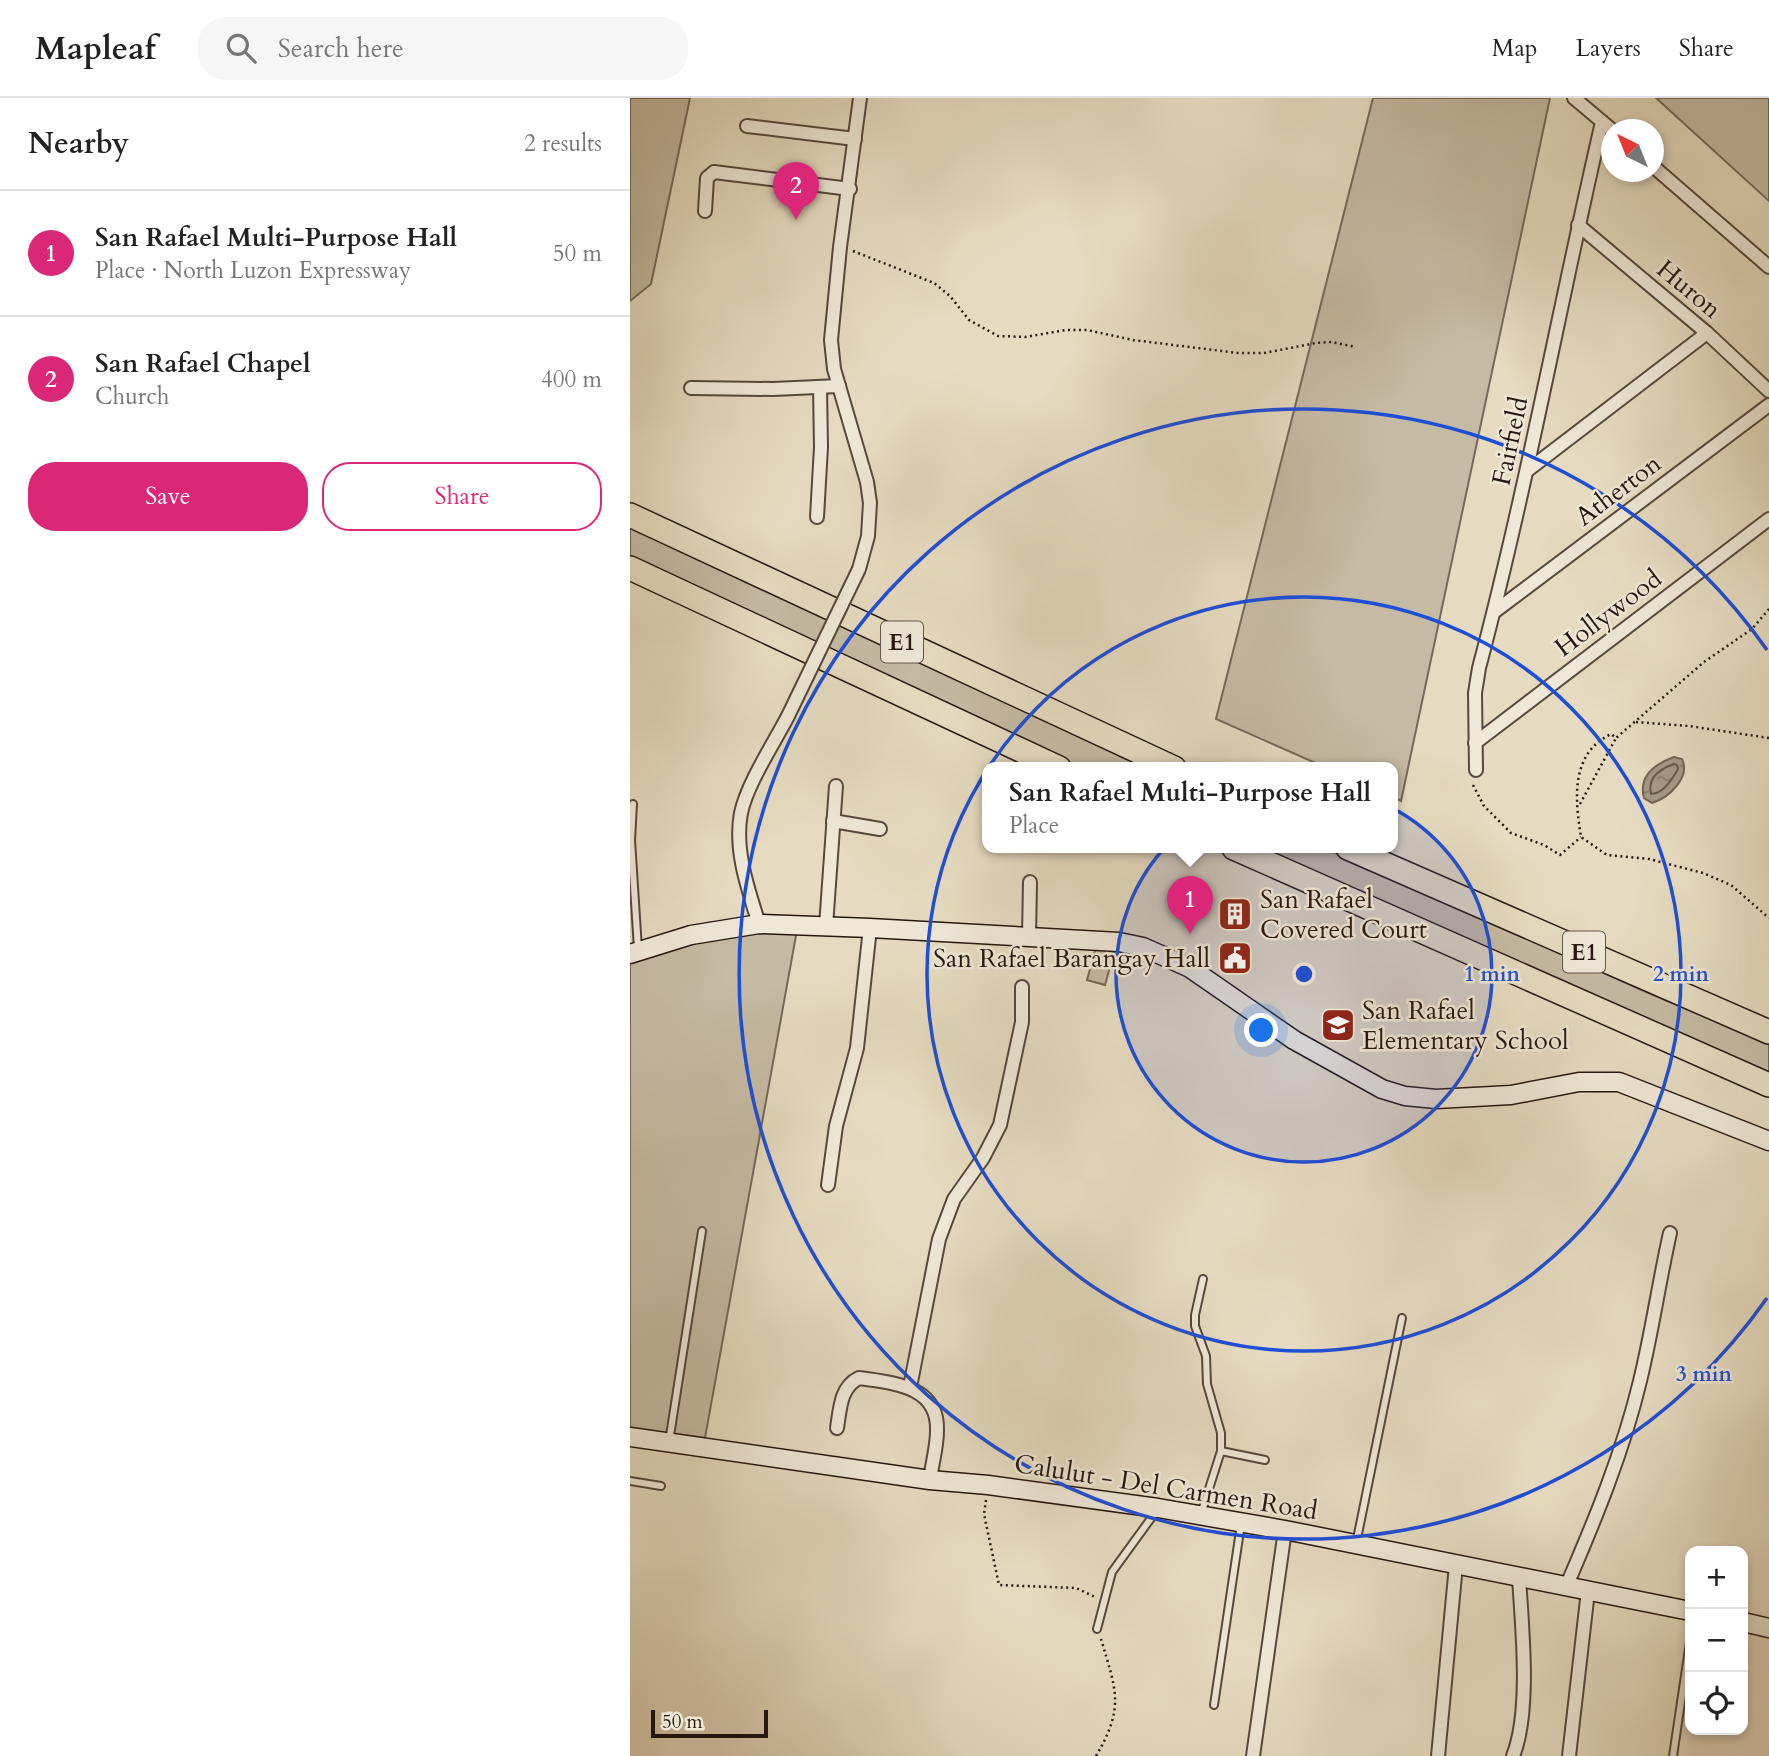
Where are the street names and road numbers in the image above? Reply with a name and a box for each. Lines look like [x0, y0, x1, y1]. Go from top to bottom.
street label: Huron [1649, 252, 1729, 326]
street label: Fairfield [1484, 393, 1536, 489]
street label: Atherton [1568, 446, 1668, 534]
street label: Hollywood [1547, 561, 1669, 665]
road number: E1 [881, 622, 923, 662]
road number: E1 [1563, 932, 1605, 972]
street label: Calulut - Del Carmen Road [1012, 1446, 1320, 1528]

